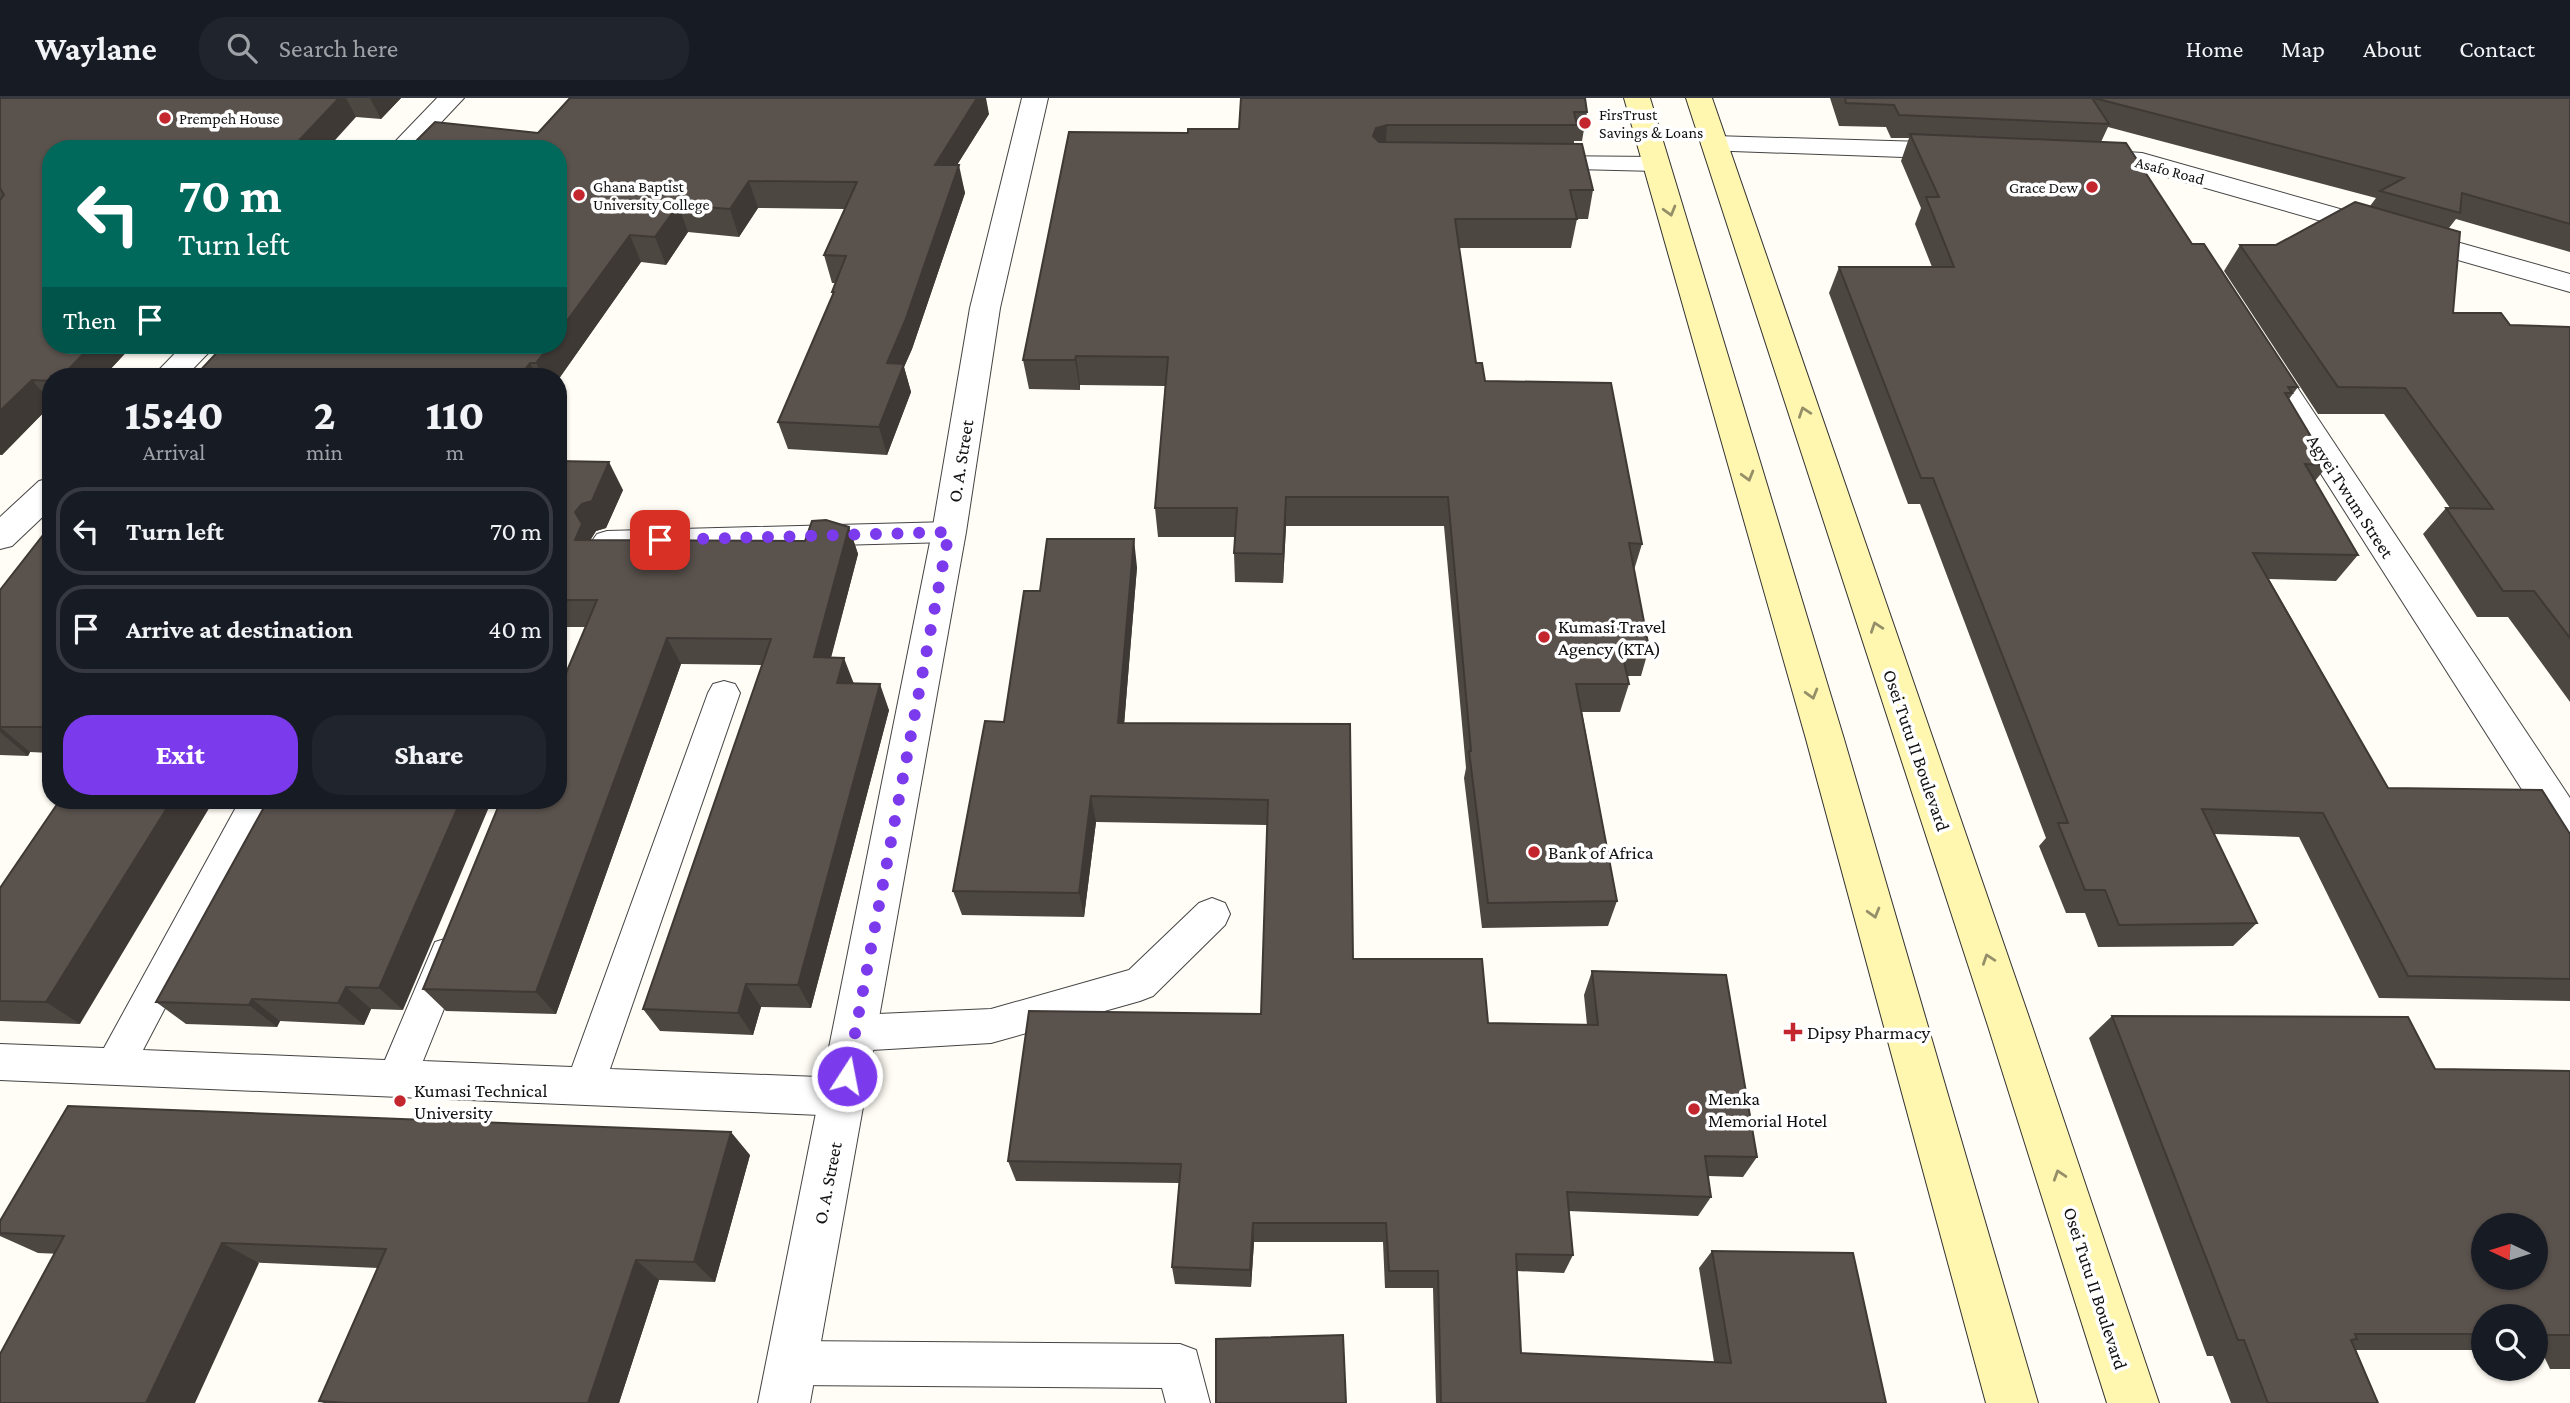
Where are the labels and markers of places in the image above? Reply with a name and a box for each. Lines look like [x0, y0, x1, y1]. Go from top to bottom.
place label: FirsTrust Savings & Loans [1599, 106, 1703, 142]
marker: Prempeh House [157, 110, 173, 126]
place label: Prempeh House [179, 110, 280, 128]
marker: FirsTrust Savings & Loans [1577, 115, 1593, 131]
place label: Ghana Baptist University College [593, 178, 709, 214]
place label: Grace Dew [2009, 179, 2078, 196]
marker: Grace Dew [2084, 179, 2100, 195]
marker: Ghana Baptist University College [571, 187, 587, 203]
pin [630, 510, 690, 570]
place label: Kumasi Travel Agency (KTA) [1558, 616, 1666, 660]
marker: Kumasi Travel Agency (KTA) [1536, 629, 1552, 645]
place label: Bank of Africa [1548, 842, 1654, 863]
marker: Bank of Africa [1526, 844, 1542, 860]
place label: Dipsy Pharmacy [1807, 1022, 1931, 1043]
marker: Dipsy Pharmacy [1785, 1024, 1801, 1040]
place label: Kumasi Technical University [414, 1080, 548, 1123]
place label: Menka Memorial Hotel [1708, 1088, 1827, 1131]
marker: Kumasi Technical University [392, 1093, 408, 1109]
marker: Menka Memorial Hotel [1686, 1101, 1702, 1117]

